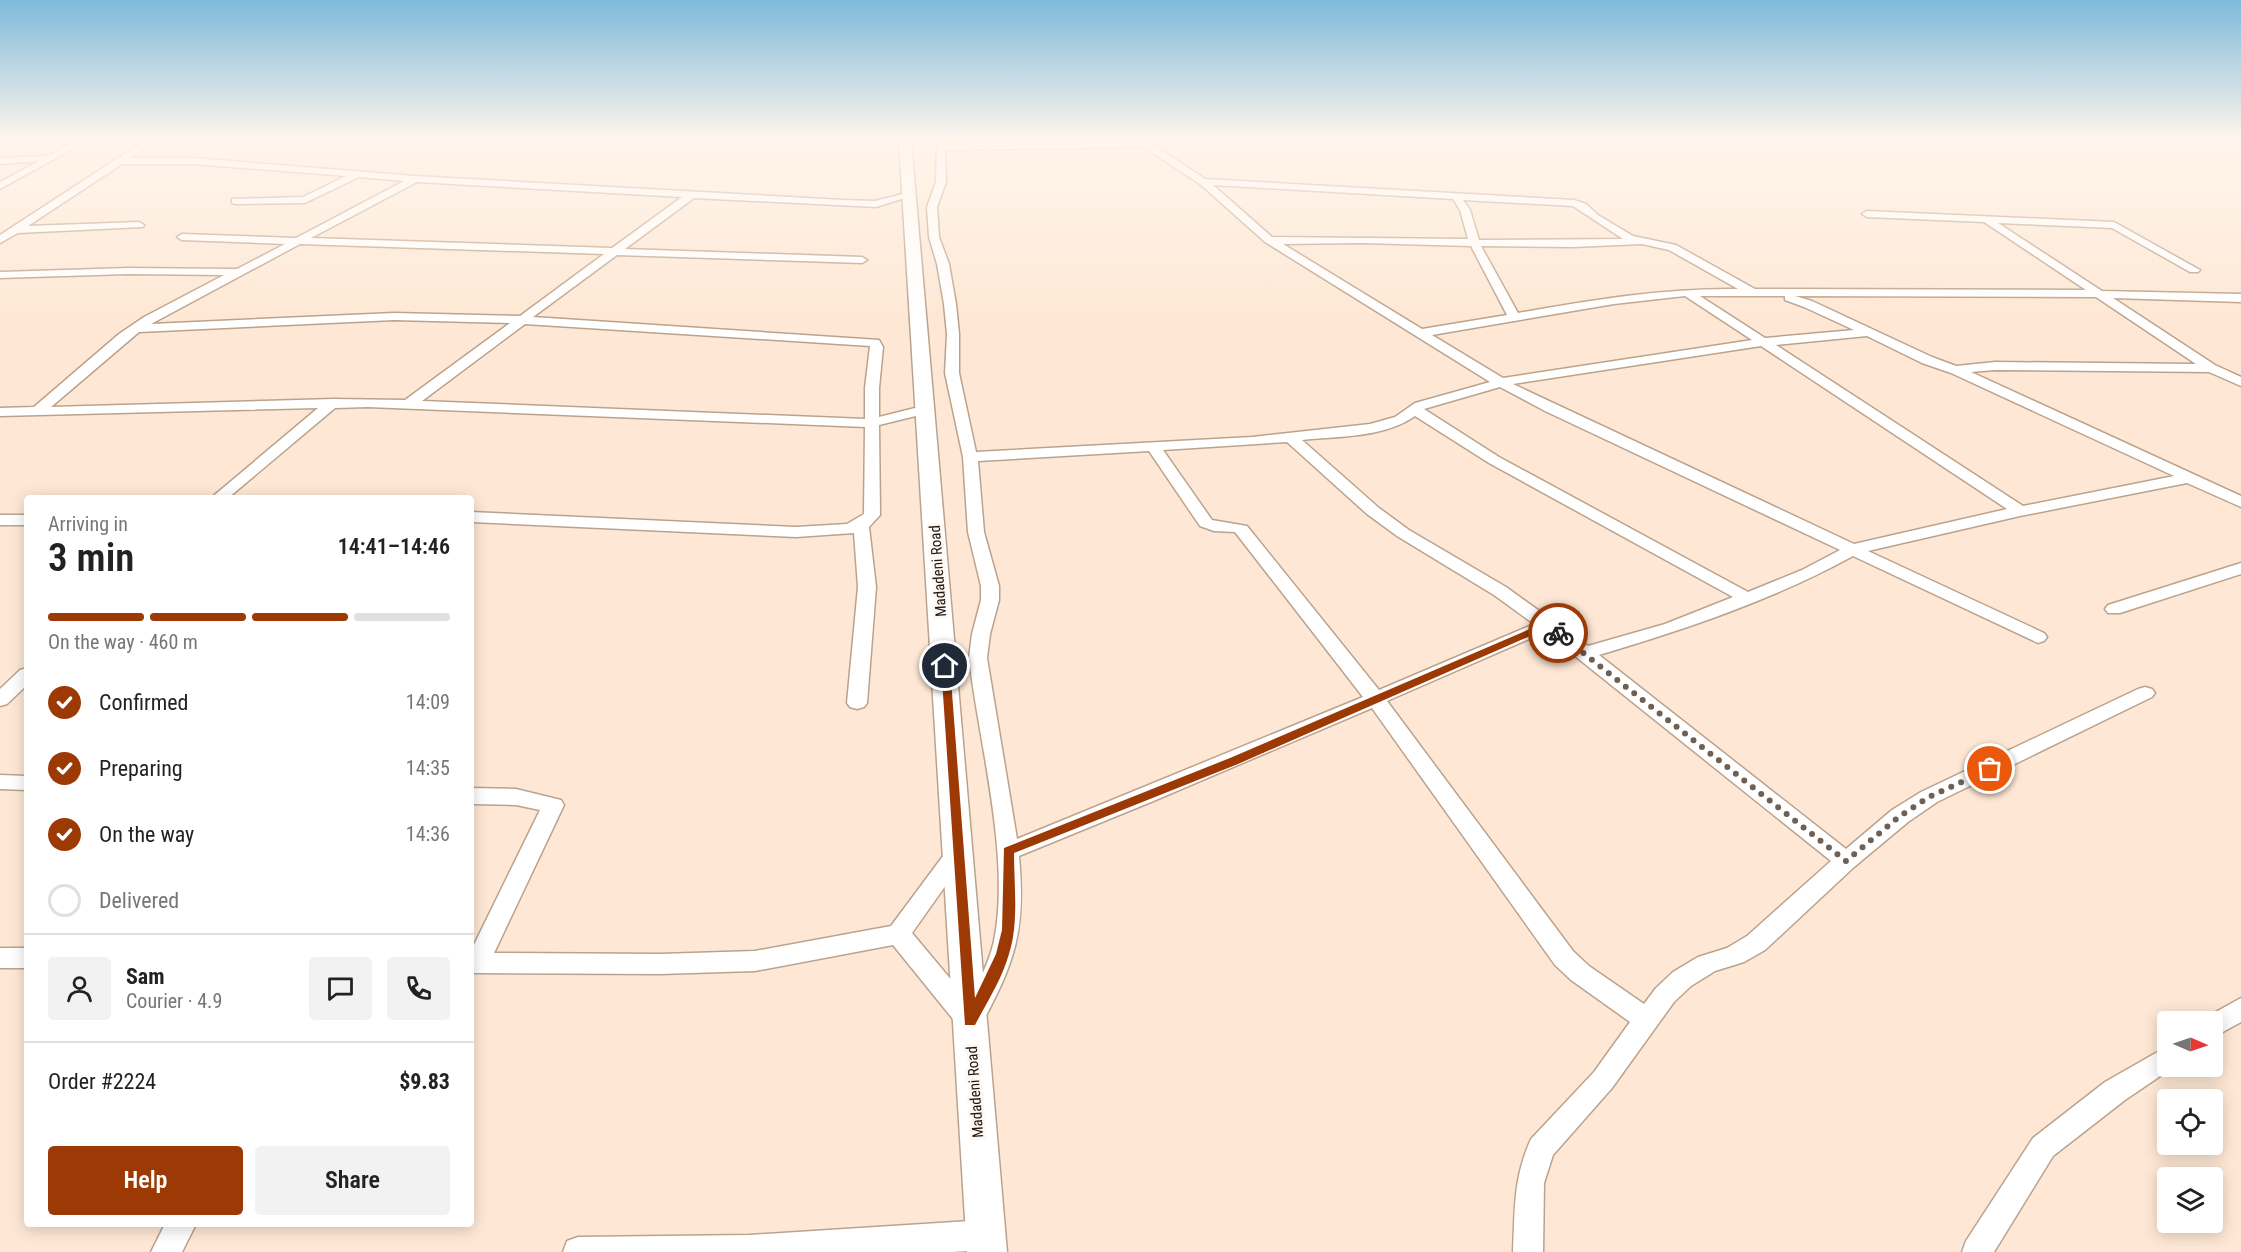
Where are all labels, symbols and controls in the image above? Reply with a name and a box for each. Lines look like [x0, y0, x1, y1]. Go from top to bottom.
text: Arriving in [48, 512, 128, 536]
street label: Madadeni Road [926, 525, 950, 617]
text: 14:41–14:46 [338, 534, 450, 559]
text: 3 min [48, 535, 134, 581]
courier [1528, 603, 1588, 663]
icon: bike [1542, 617, 1575, 650]
text: On the way · 460 m [48, 630, 198, 654]
pin [919, 640, 970, 691]
icon: home [928, 649, 961, 682]
icon: check [48, 686, 81, 719]
text: Confirmed [99, 690, 188, 715]
text: 14:09 [406, 690, 450, 714]
pin [1964, 743, 2015, 794]
icon: check [48, 752, 81, 785]
icon: bag [1973, 752, 2006, 785]
text: Preparing [99, 756, 183, 781]
text: 14:35 [406, 756, 450, 780]
icon: check [48, 818, 81, 851]
text: On the way [99, 822, 194, 847]
text: 14:36 [406, 822, 450, 846]
text: Delivered [99, 888, 179, 913]
button: person [48, 957, 111, 1020]
button: chat [309, 957, 372, 1020]
button: phone [387, 957, 450, 1020]
text: Sam [126, 964, 165, 989]
text: Courier · 4.9 [126, 989, 222, 1013]
north arrow [2157, 1011, 2223, 1077]
map controls [2157, 1011, 2223, 1233]
street label: Madadeni Road [963, 1046, 987, 1138]
text: Order #2224 [48, 1069, 156, 1094]
text: $9.83 [399, 1069, 450, 1094]
button: locate [2157, 1089, 2223, 1155]
button: Help [48, 1146, 243, 1215]
button: Share [255, 1146, 450, 1215]
button: layers [2157, 1167, 2223, 1233]

